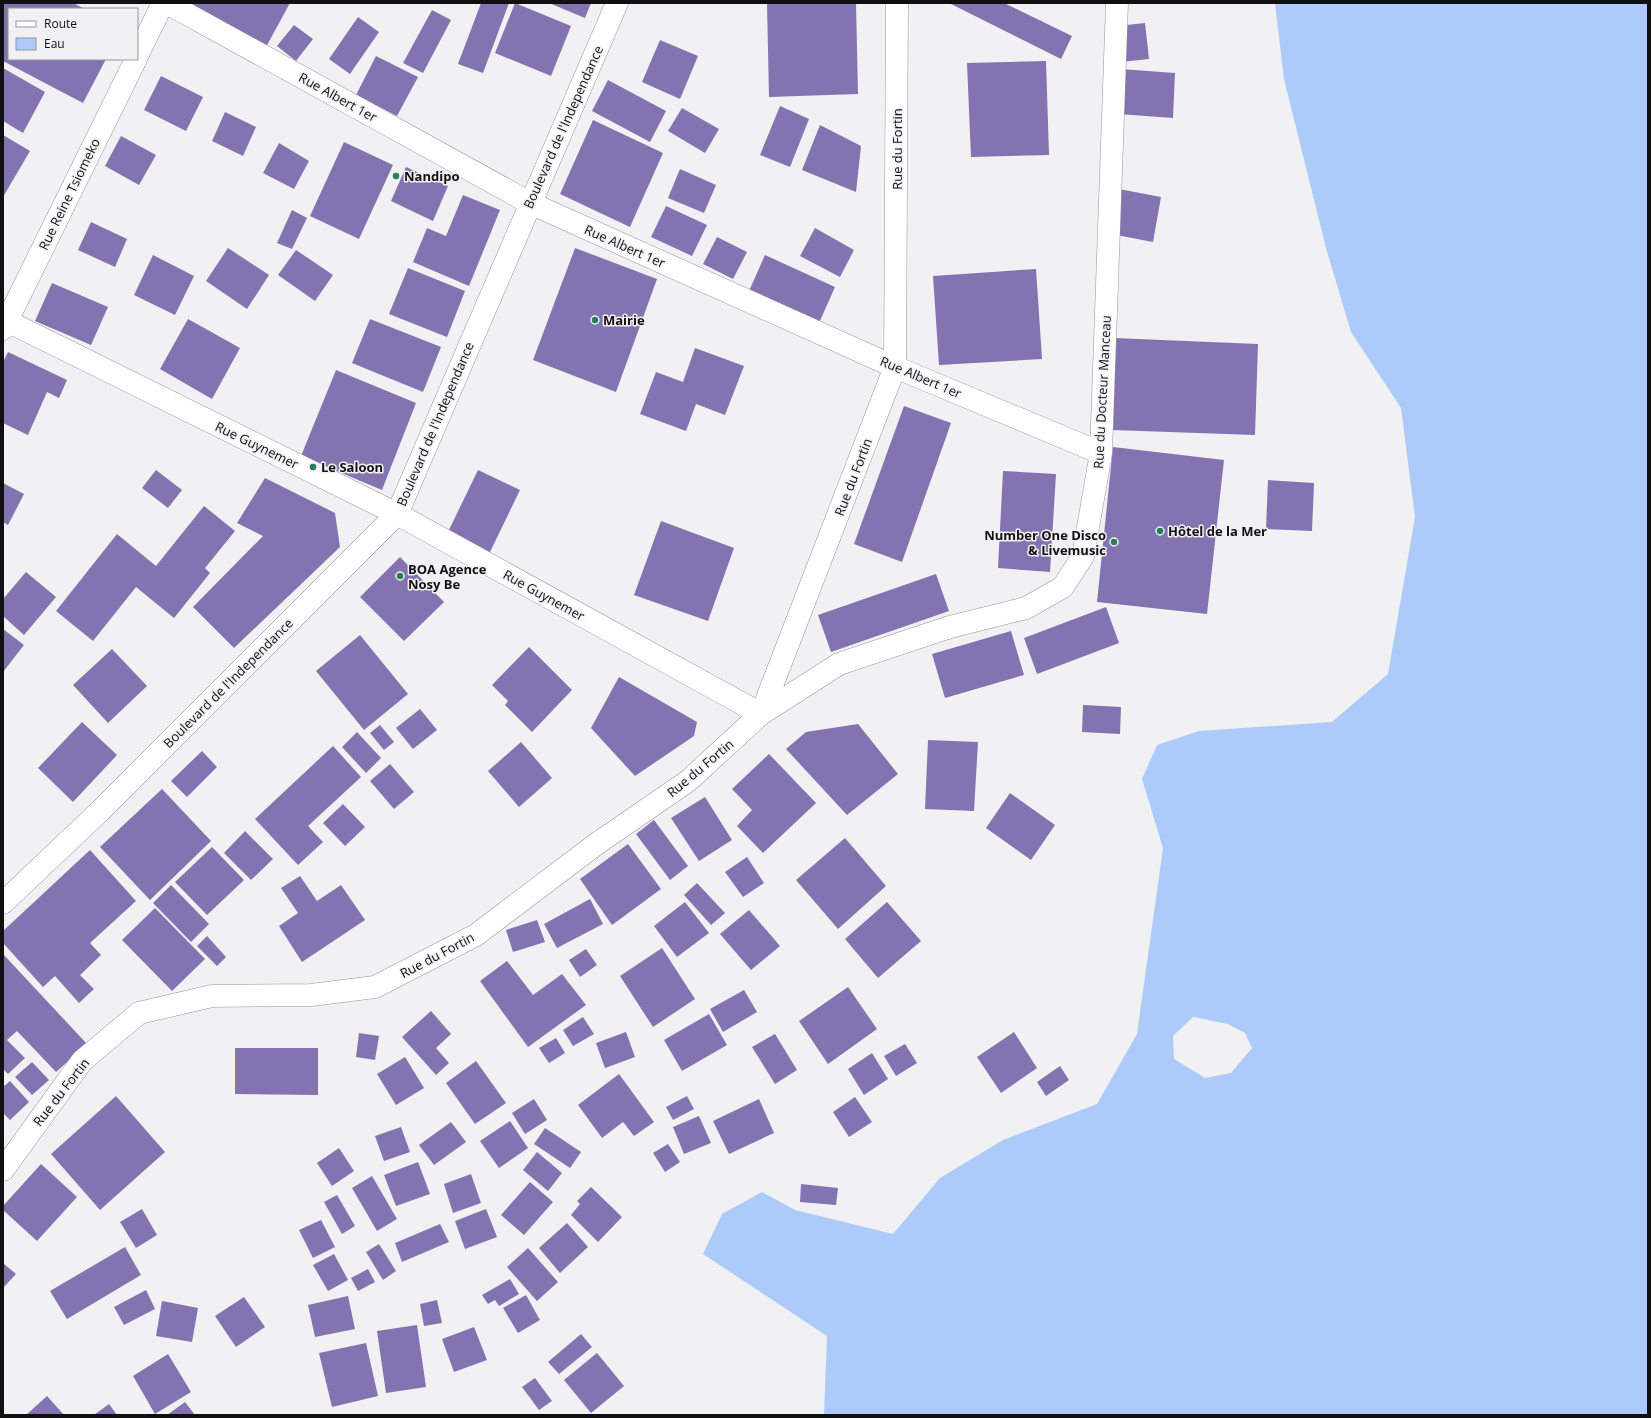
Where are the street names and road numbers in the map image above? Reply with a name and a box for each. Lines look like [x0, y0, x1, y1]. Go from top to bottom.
street label: Boulevard de l'Independance [519, 43, 607, 211]
street label: Rue Albert 1er [296, 68, 381, 126]
street label: Rue du Fortin [888, 108, 906, 190]
street label: Rue Reine Tsiomeko [34, 135, 104, 253]
street label: Rue Albert 1er [582, 220, 669, 272]
street label: Rue du Docteur Manceau [1089, 315, 1115, 469]
street label: Boulevard de l'Independance [392, 339, 478, 509]
street label: Rue Albert 1er [878, 352, 965, 403]
street label: Rue Guynemer [212, 417, 302, 473]
street label: Rue du Fortin [830, 436, 876, 518]
street label: Rue Guynemer [500, 565, 589, 625]
street label: Boulevard de l'Independance [159, 614, 297, 752]
street label: Rue du Fortin [663, 735, 737, 801]
street label: Rue du Fortin [397, 928, 477, 982]
street label: Rue du Fortin [29, 1054, 93, 1130]

